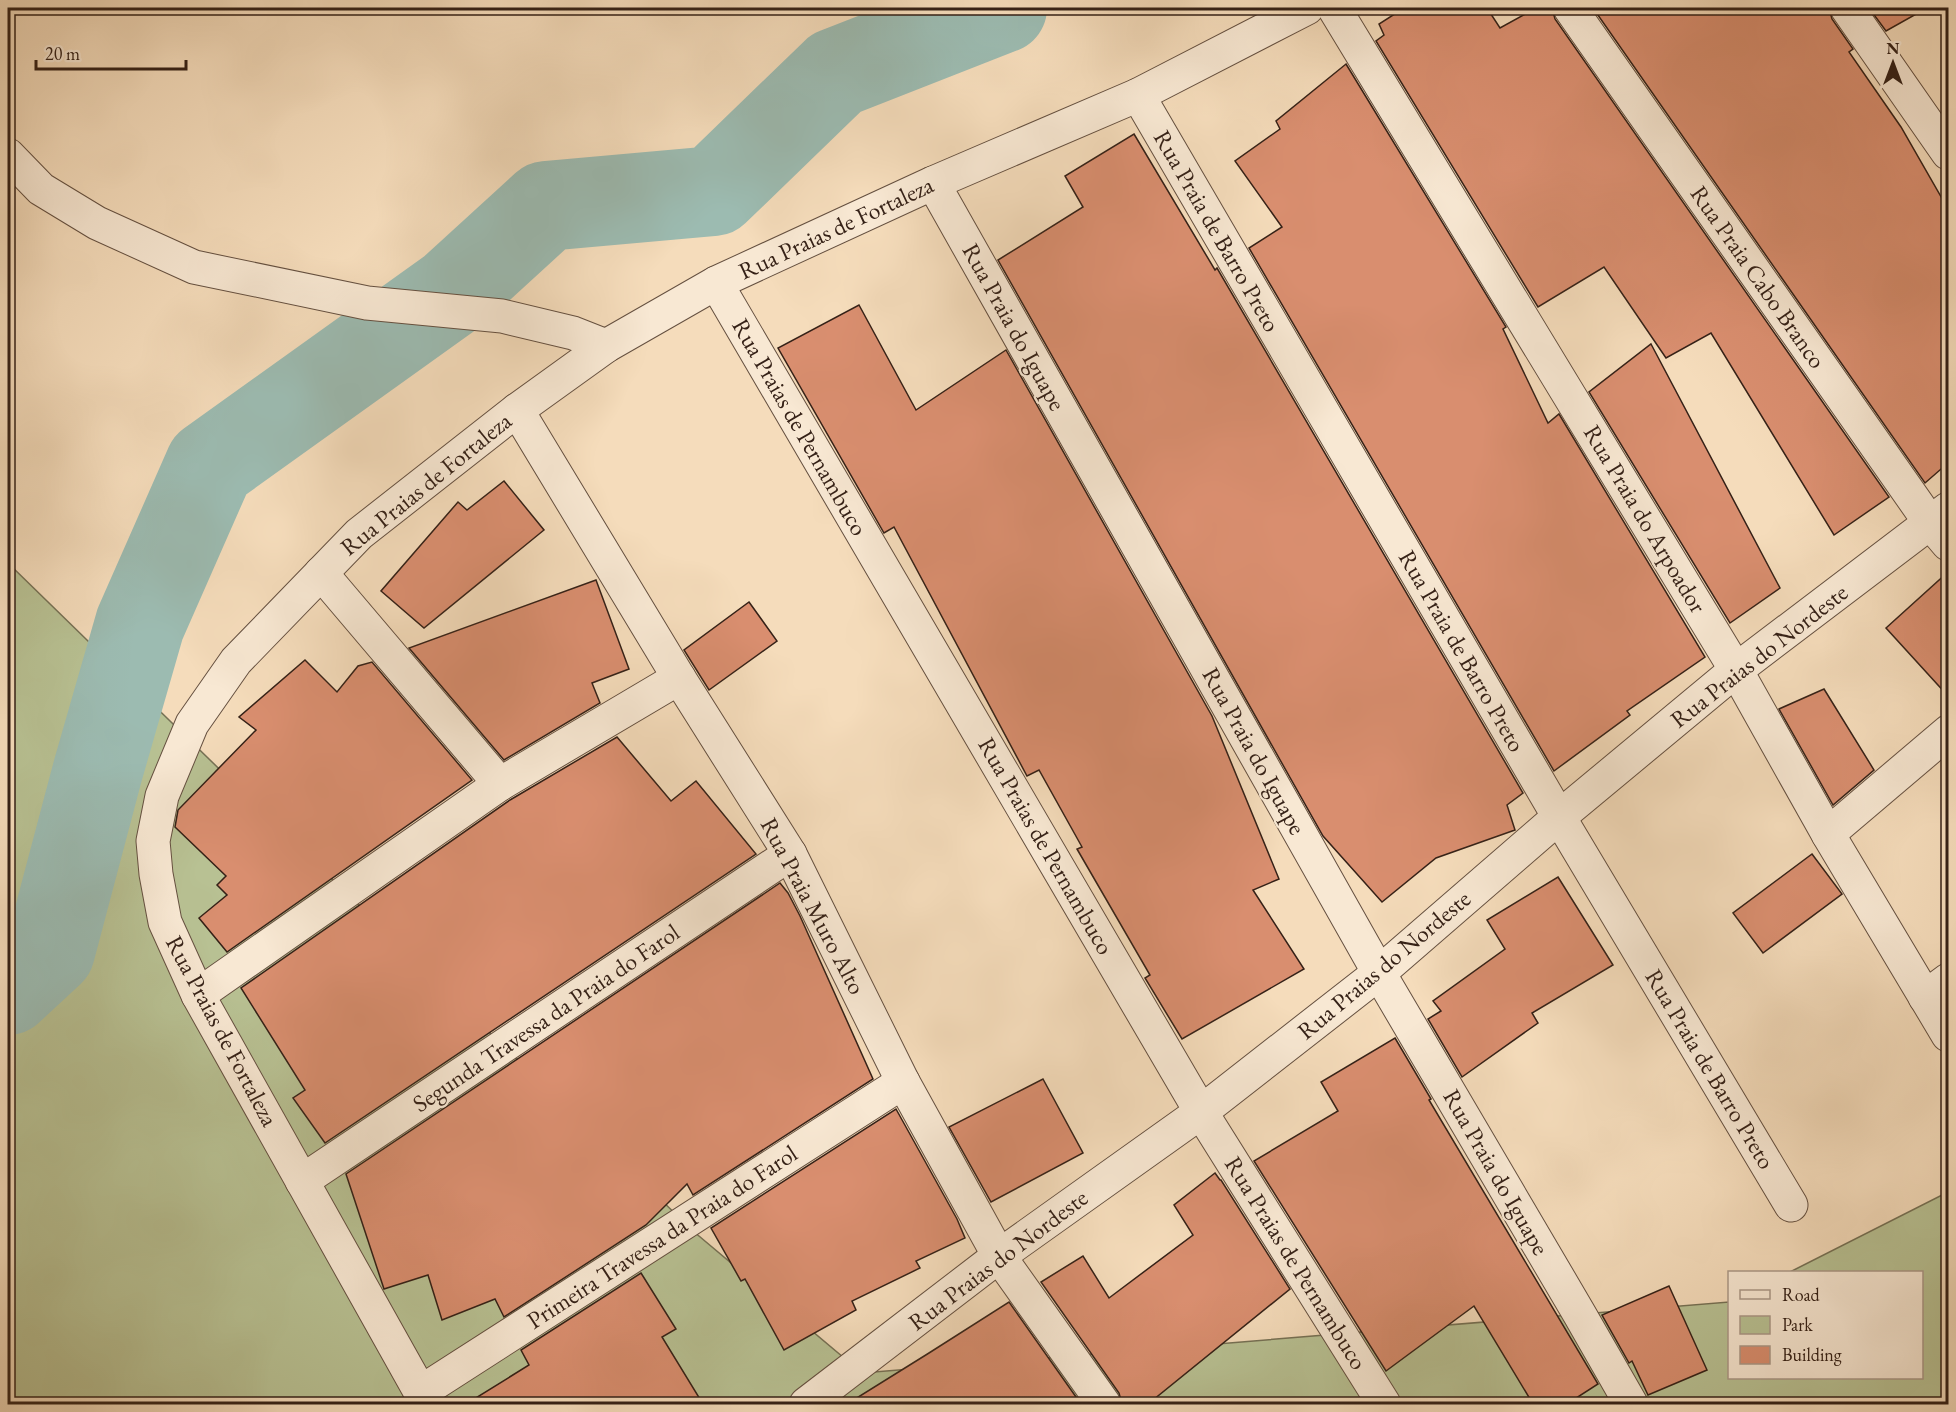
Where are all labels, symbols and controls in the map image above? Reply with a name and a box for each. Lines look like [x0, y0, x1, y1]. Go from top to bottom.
scale bar [36, 33, 186, 71]
north arrow [1863, 33, 1923, 93]
text: N [1887, 38, 1900, 59]
text: 20 m [45, 42, 80, 65]
street label: Rua Praia de Barro Preto [1147, 124, 1288, 337]
street label: Rua Praias de Fortaleza [733, 169, 939, 286]
street label: Rua Praia Cabo Branco [1684, 179, 1833, 374]
street label: Rua Praia do Iguape [956, 238, 1073, 416]
street label: Rua Praias de Pernambuco [726, 313, 875, 541]
street label: Rua Praias de Fortaleza [334, 405, 518, 562]
street label: Rua Praia do Arpoador [1577, 419, 1714, 619]
street label: Rua Praia de Barro Preto [1392, 544, 1533, 757]
street label: Rua Praias do Nordeste [1664, 577, 1854, 735]
street label: Rua Praia do Iguape [1196, 662, 1313, 840]
street label: Rua Praias de Pernambuco [972, 732, 1121, 960]
street label: Rua Praia Muro Alto [754, 812, 873, 1000]
street label: Rua Praias do Nordeste [1291, 883, 1477, 1046]
street label: Segunda Travessa da Praia do Farol [406, 916, 685, 1119]
street label: Rua Praias de Fortaleza [159, 930, 286, 1132]
street label: Rua Praia de Barro Preto [1638, 963, 1782, 1175]
street label: Rua Praia do Iguape [1436, 1083, 1557, 1260]
street label: Primeira Travessa da Praia do Farol [521, 1137, 803, 1336]
street label: Rua Praias de Pernambuco [1218, 1150, 1375, 1375]
street label: Rua Praias do Nordeste [902, 1182, 1094, 1337]
legend [1728, 1271, 1923, 1379]
text: Road [1782, 1283, 1821, 1306]
text: Park [1782, 1313, 1813, 1336]
text: Building [1782, 1343, 1842, 1366]

